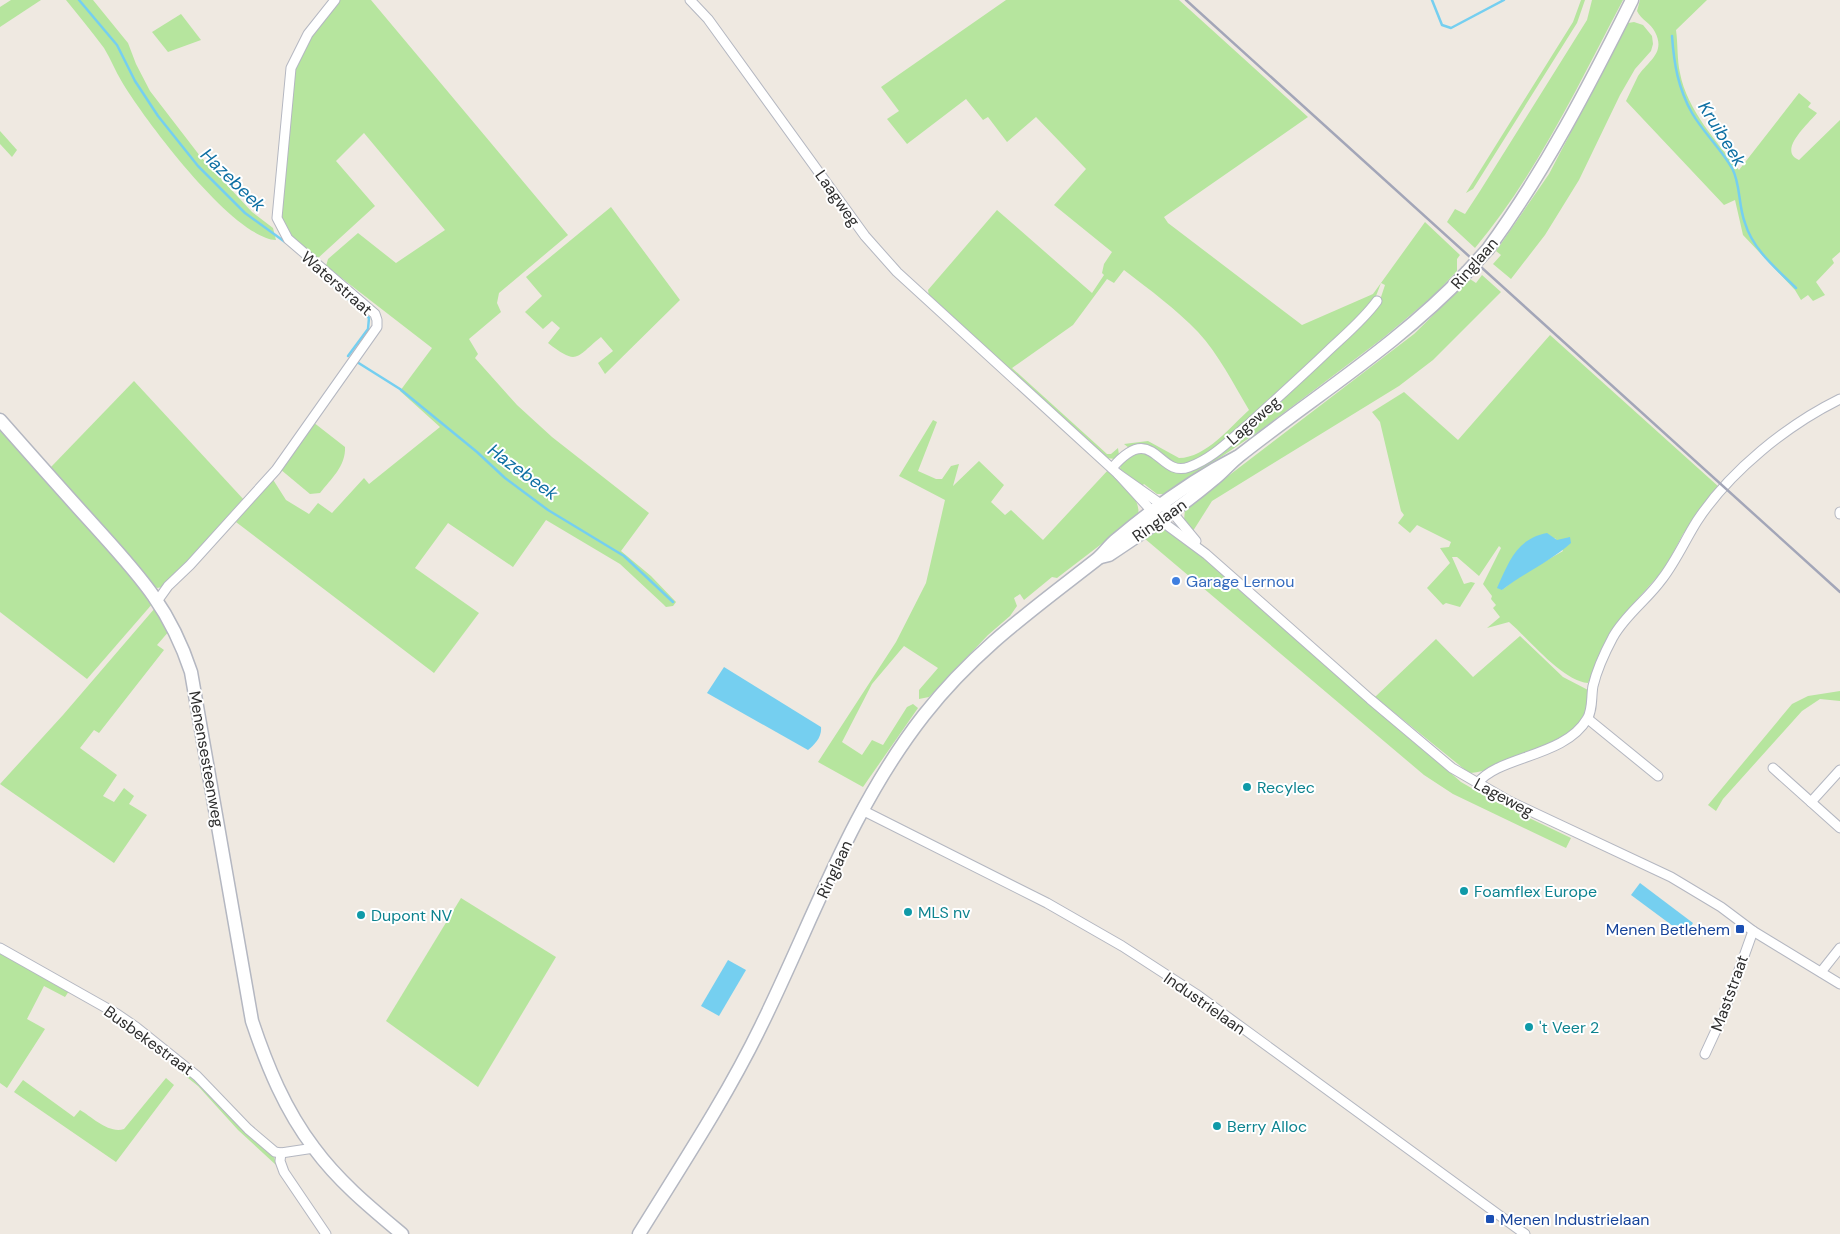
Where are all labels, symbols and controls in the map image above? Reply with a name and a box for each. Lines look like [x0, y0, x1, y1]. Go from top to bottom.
water label: Kruibeek [1693, 97, 1752, 172]
water label: Hazebeek [195, 143, 271, 218]
street label: Laagweg [810, 166, 865, 231]
street label: Ringlaan [1446, 233, 1503, 293]
street label: Waterstraat [297, 247, 377, 320]
street label: Lageweg [1222, 391, 1285, 449]
water label: Hazebeek [483, 438, 564, 506]
street label: Ringlaan [1128, 494, 1191, 547]
place label: Garage Lernou [1186, 571, 1294, 592]
marker: Garage Lernou [1170, 575, 1182, 587]
street label: Menensesteenweg [184, 689, 229, 829]
street label: Lageweg [1470, 773, 1537, 822]
place label: Recylec [1257, 777, 1315, 798]
marker: Recylec [1241, 781, 1253, 793]
street label: Ringlaan [812, 837, 857, 902]
place label: Foamflex Europe [1474, 881, 1597, 902]
marker: Foamflex Europe [1458, 885, 1470, 897]
place label: MLS nv [918, 902, 971, 923]
place label: Dupont NV [371, 905, 452, 926]
marker: MLS nv [902, 906, 914, 918]
marker: Dupont NV [355, 909, 367, 921]
place label: Menen Betlehem [1606, 919, 1730, 940]
marker: Menen Betlehem [1734, 923, 1746, 935]
street label: Maststraat [1706, 952, 1753, 1034]
street label: Industrielaan [1160, 968, 1250, 1039]
street label: Busbekestraat [100, 1001, 198, 1080]
place label: 't Veer 2 [1539, 1017, 1599, 1038]
marker: 't Veer 2 [1523, 1021, 1535, 1033]
place label: Berry Alloc [1227, 1116, 1307, 1137]
marker: Berry Alloc [1211, 1120, 1223, 1132]
place label: Menen Industrielaan [1500, 1209, 1649, 1230]
marker: Menen Industrielaan [1484, 1213, 1496, 1225]

